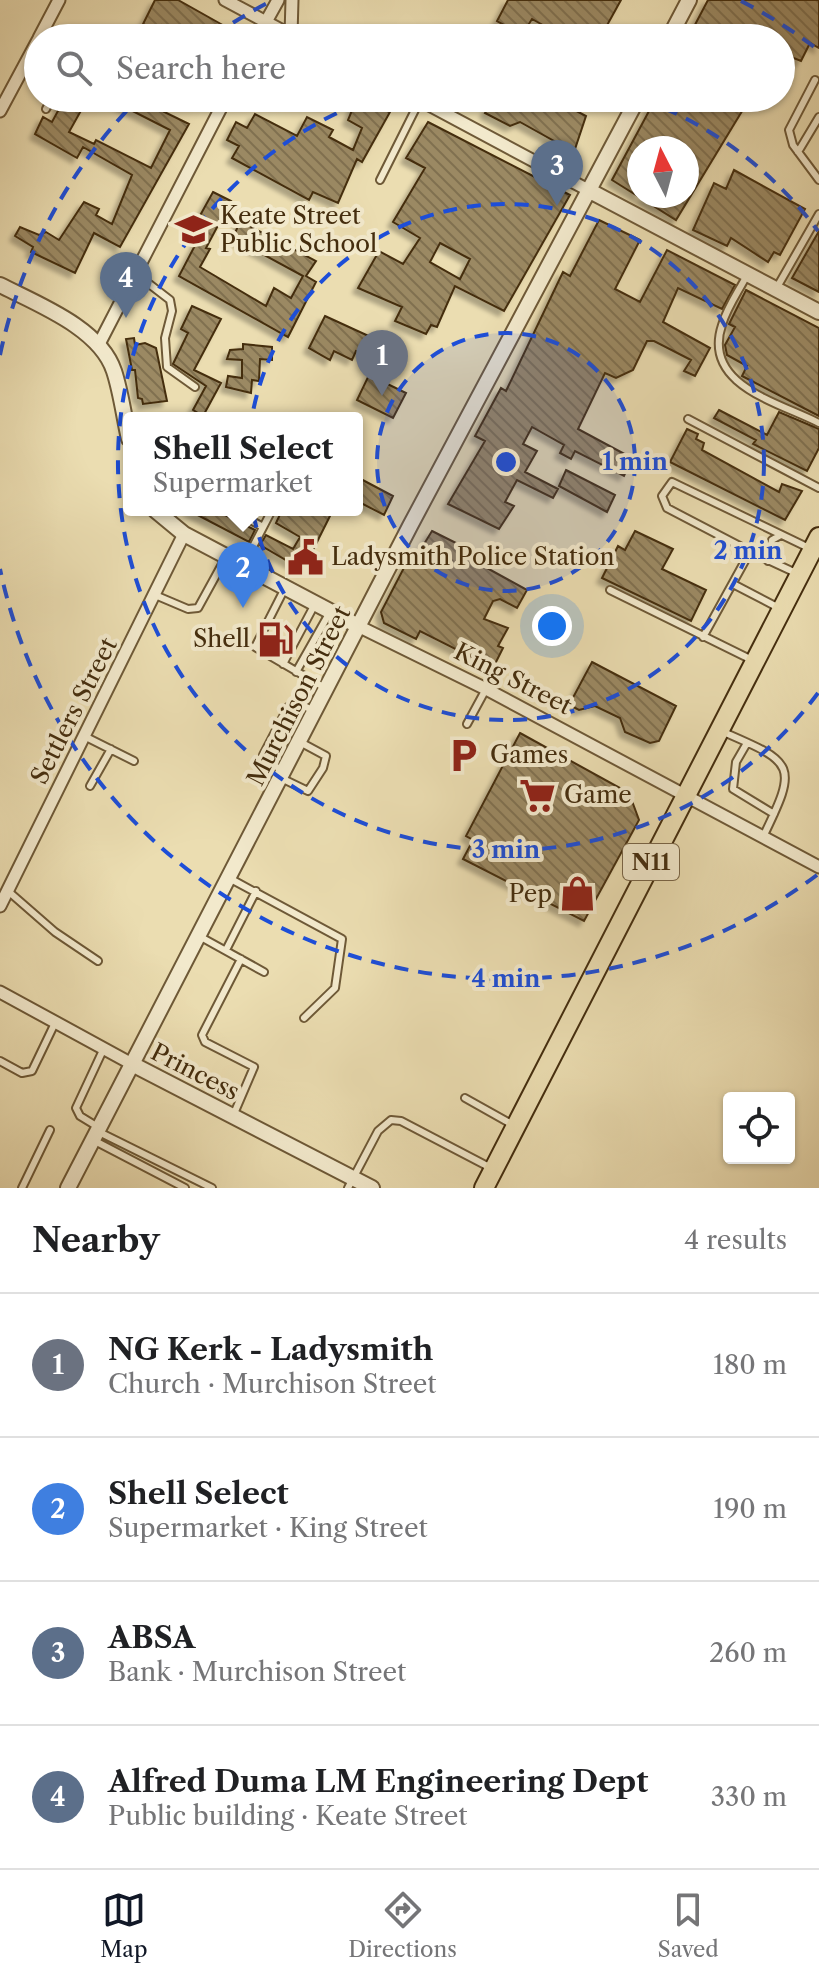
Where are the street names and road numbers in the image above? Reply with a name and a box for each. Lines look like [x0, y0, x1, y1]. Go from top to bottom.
street label: Murchison Street [241, 601, 357, 791]
street label: Settlers Street [24, 632, 123, 789]
street label: King Street [450, 637, 577, 721]
road number: N11 [623, 844, 679, 880]
street label: Princess [146, 1037, 244, 1106]

